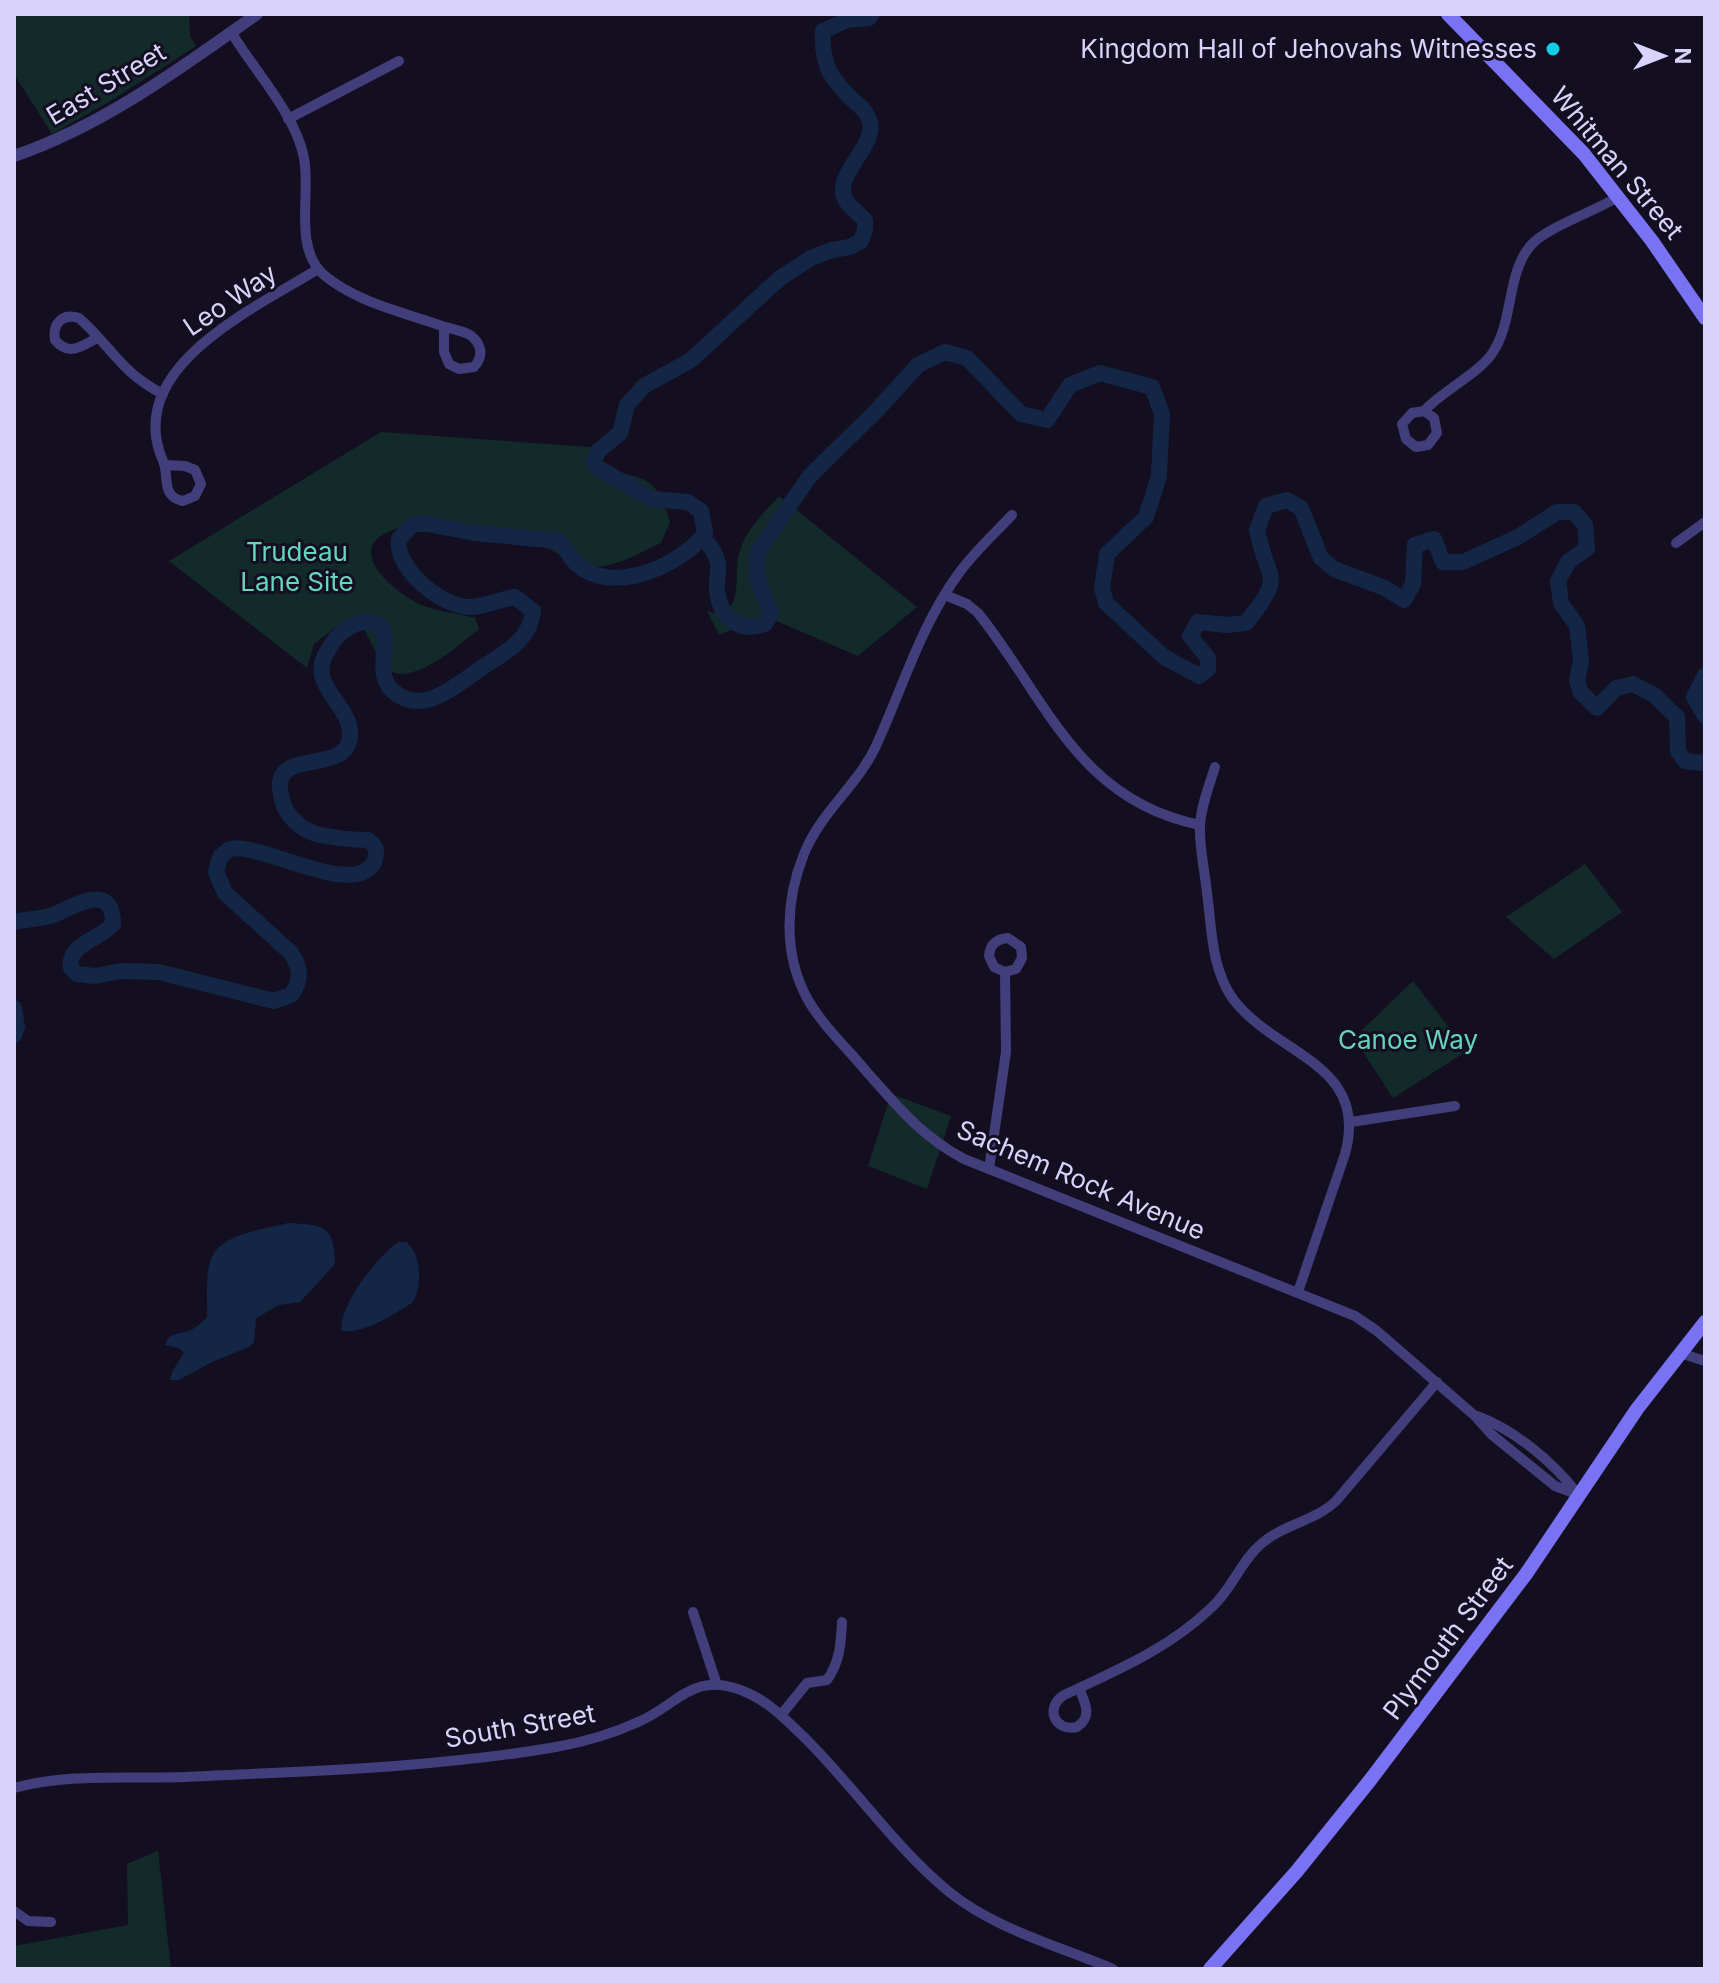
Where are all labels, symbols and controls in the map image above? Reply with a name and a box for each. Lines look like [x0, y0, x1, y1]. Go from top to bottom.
north arrow [1623, 16, 1703, 96]
place label: Kingdom Hall of Jehovahs Witnesses [1080, 33, 1537, 64]
street label: East Street [41, 36, 171, 131]
marker: Kingdom Hall of Jehovahs Witnesses [1544, 40, 1562, 58]
text: N [1670, 48, 1696, 64]
street label: Whitman Street [1545, 80, 1690, 245]
street label: Leo Way [177, 257, 282, 342]
park label: Trudeau Lane Site [240, 536, 354, 597]
park label: Canoe Way [1338, 1024, 1478, 1055]
street label: Sachem Rock Avenue [952, 1113, 1210, 1246]
street label: Plymouth Street [1376, 1550, 1519, 1725]
street label: South Street [442, 1697, 598, 1754]

